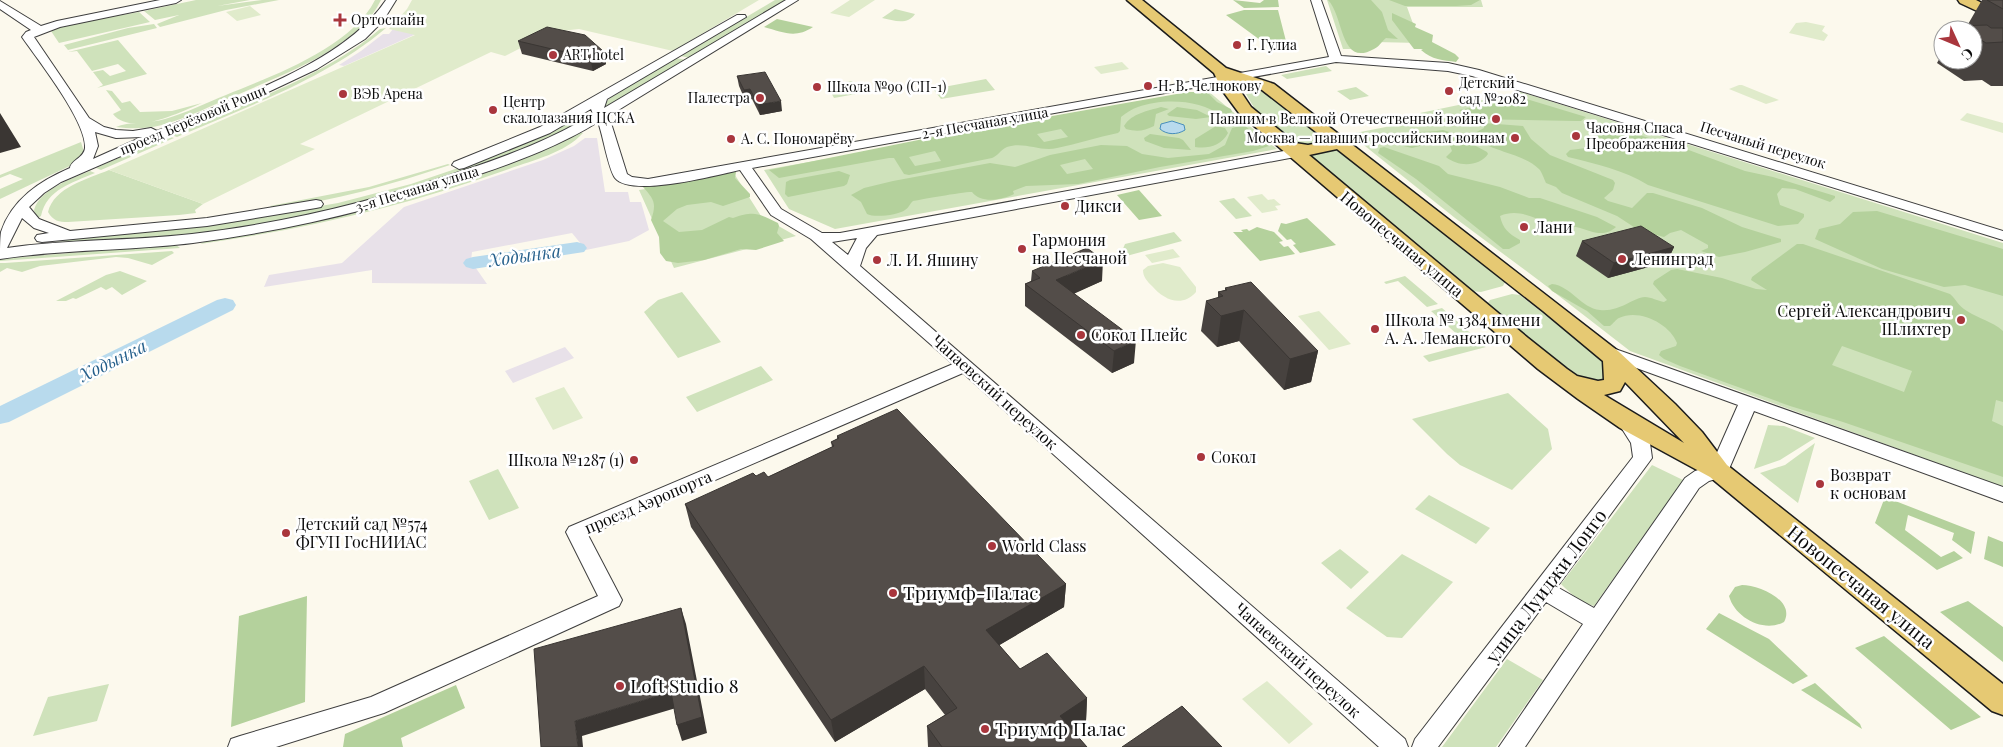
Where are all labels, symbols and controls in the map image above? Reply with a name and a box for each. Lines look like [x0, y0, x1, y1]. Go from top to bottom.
place label: Ортоспайн [351, 10, 425, 29]
marker: Ортоспайн [333, 13, 347, 27]
north arrow [1933, 20, 1983, 70]
place label: Г. Гулиа [1247, 35, 1297, 54]
marker: Г. Гулиа [1231, 39, 1243, 51]
text: С [1957, 44, 1978, 65]
place label: ART hotel [562, 45, 624, 64]
marker: ART hotel [547, 49, 559, 61]
place label: Детский сад №2082 [1459, 73, 1526, 108]
place label: Н. В. Челнокову [1158, 76, 1261, 95]
place label: Школа №90 (СП-1) [827, 77, 946, 96]
street label: проезд Берёзовой Рощи [117, 80, 269, 159]
marker: Н. В. Челнокову [1142, 80, 1154, 92]
marker: Школа №90 (СП-1) [811, 81, 823, 93]
place label: ВЭБ Арена [353, 84, 423, 103]
marker: Детский сад №2082 [1443, 85, 1455, 97]
marker: ВЭБ Арена [337, 88, 349, 100]
place label: Палестра [688, 88, 750, 107]
place label: Центр скалолазания ЦСКА [503, 92, 635, 127]
marker: Палестра [754, 92, 766, 104]
street label: 2-я Песчаная улица [920, 102, 1050, 143]
marker: Центр скалолазания ЦСКА [487, 104, 499, 116]
place label: Павшим в Великой Отечественной войне [1210, 109, 1486, 128]
marker: Павшим в Великой Отечественной войне [1490, 113, 1502, 125]
street label: Песчаный переулок [1698, 116, 1828, 173]
place label: Часовня Спаса Преображения [1586, 118, 1686, 153]
place label: Москва — павшим российским воинам [1246, 128, 1505, 147]
place label: А. С. Пономарёву [740, 129, 854, 148]
marker: Часовня Спаса Преображения [1570, 130, 1582, 142]
marker: Москва — павшим российским воинам [1509, 132, 1521, 144]
marker: А. С. Пономарёву [725, 133, 737, 145]
street label: 3-я Песчаная улица [353, 161, 481, 216]
street label: Новопесчаная улица [1336, 186, 1468, 301]
place label: Дикси [1075, 195, 1122, 216]
marker: Дикси [1059, 200, 1071, 212]
place label: Лани [1533, 216, 1573, 237]
marker: Лани [1518, 221, 1530, 233]
place label: Гармония на Песчаной [1032, 229, 1127, 268]
water label: Ходынка [486, 238, 563, 272]
marker: Гармония на Песчаной [1016, 243, 1028, 255]
place label: Ленинград [1631, 248, 1714, 269]
place label: Л. И. Яшину [886, 249, 978, 270]
marker: Ленинград [1616, 253, 1628, 265]
marker: Л. И. Яшину [871, 254, 883, 266]
place label: Сергей Александрович Шлихтер [1777, 300, 1951, 339]
place label: Школа № 1384 имени А. А. Леманского [1384, 309, 1540, 348]
marker: Сергей Александрович Шлихтер [1955, 314, 1967, 326]
marker: Школа № 1384 имени А. А. Леманского [1369, 323, 1381, 335]
place label: Сокол Плейс [1091, 324, 1187, 345]
street label: Чапаевский переулок [928, 329, 1063, 454]
marker: Сокол Плейс [1075, 329, 1087, 341]
water label: Ходынка [74, 333, 150, 387]
place label: Сокол [1211, 446, 1256, 467]
place label: Школа №1287 (1) [508, 449, 624, 470]
marker: Сокол [1195, 451, 1207, 463]
marker: Школа №1287 (1) [628, 454, 640, 466]
place label: Возврат к основам [1830, 464, 1906, 503]
street label: проезд Аэропорта [581, 465, 715, 538]
marker: Возврат к основам [1814, 478, 1826, 490]
street label: улица Луиджи Лонго [1478, 503, 1612, 669]
place label: Детский сад №574 ФГУП ГосНИИАС [296, 513, 428, 552]
street label: Новопесчаная улица [1782, 518, 1941, 654]
marker: Детский сад №574 ФГУП ГосНИИАС [280, 527, 292, 539]
place label: World Class [1001, 535, 1087, 556]
marker: World Class [986, 540, 998, 552]
place label: Триумф-Палас [903, 579, 1039, 605]
marker: Триумф-Палас [887, 587, 899, 599]
street label: Чапаевский переулок [1231, 597, 1366, 722]
place label: Loft Studio 8 [630, 672, 739, 698]
marker: Loft Studio 8 [614, 680, 626, 692]
place label: Триумф Палас [995, 715, 1126, 741]
marker: Триумф Палас [979, 723, 991, 735]

